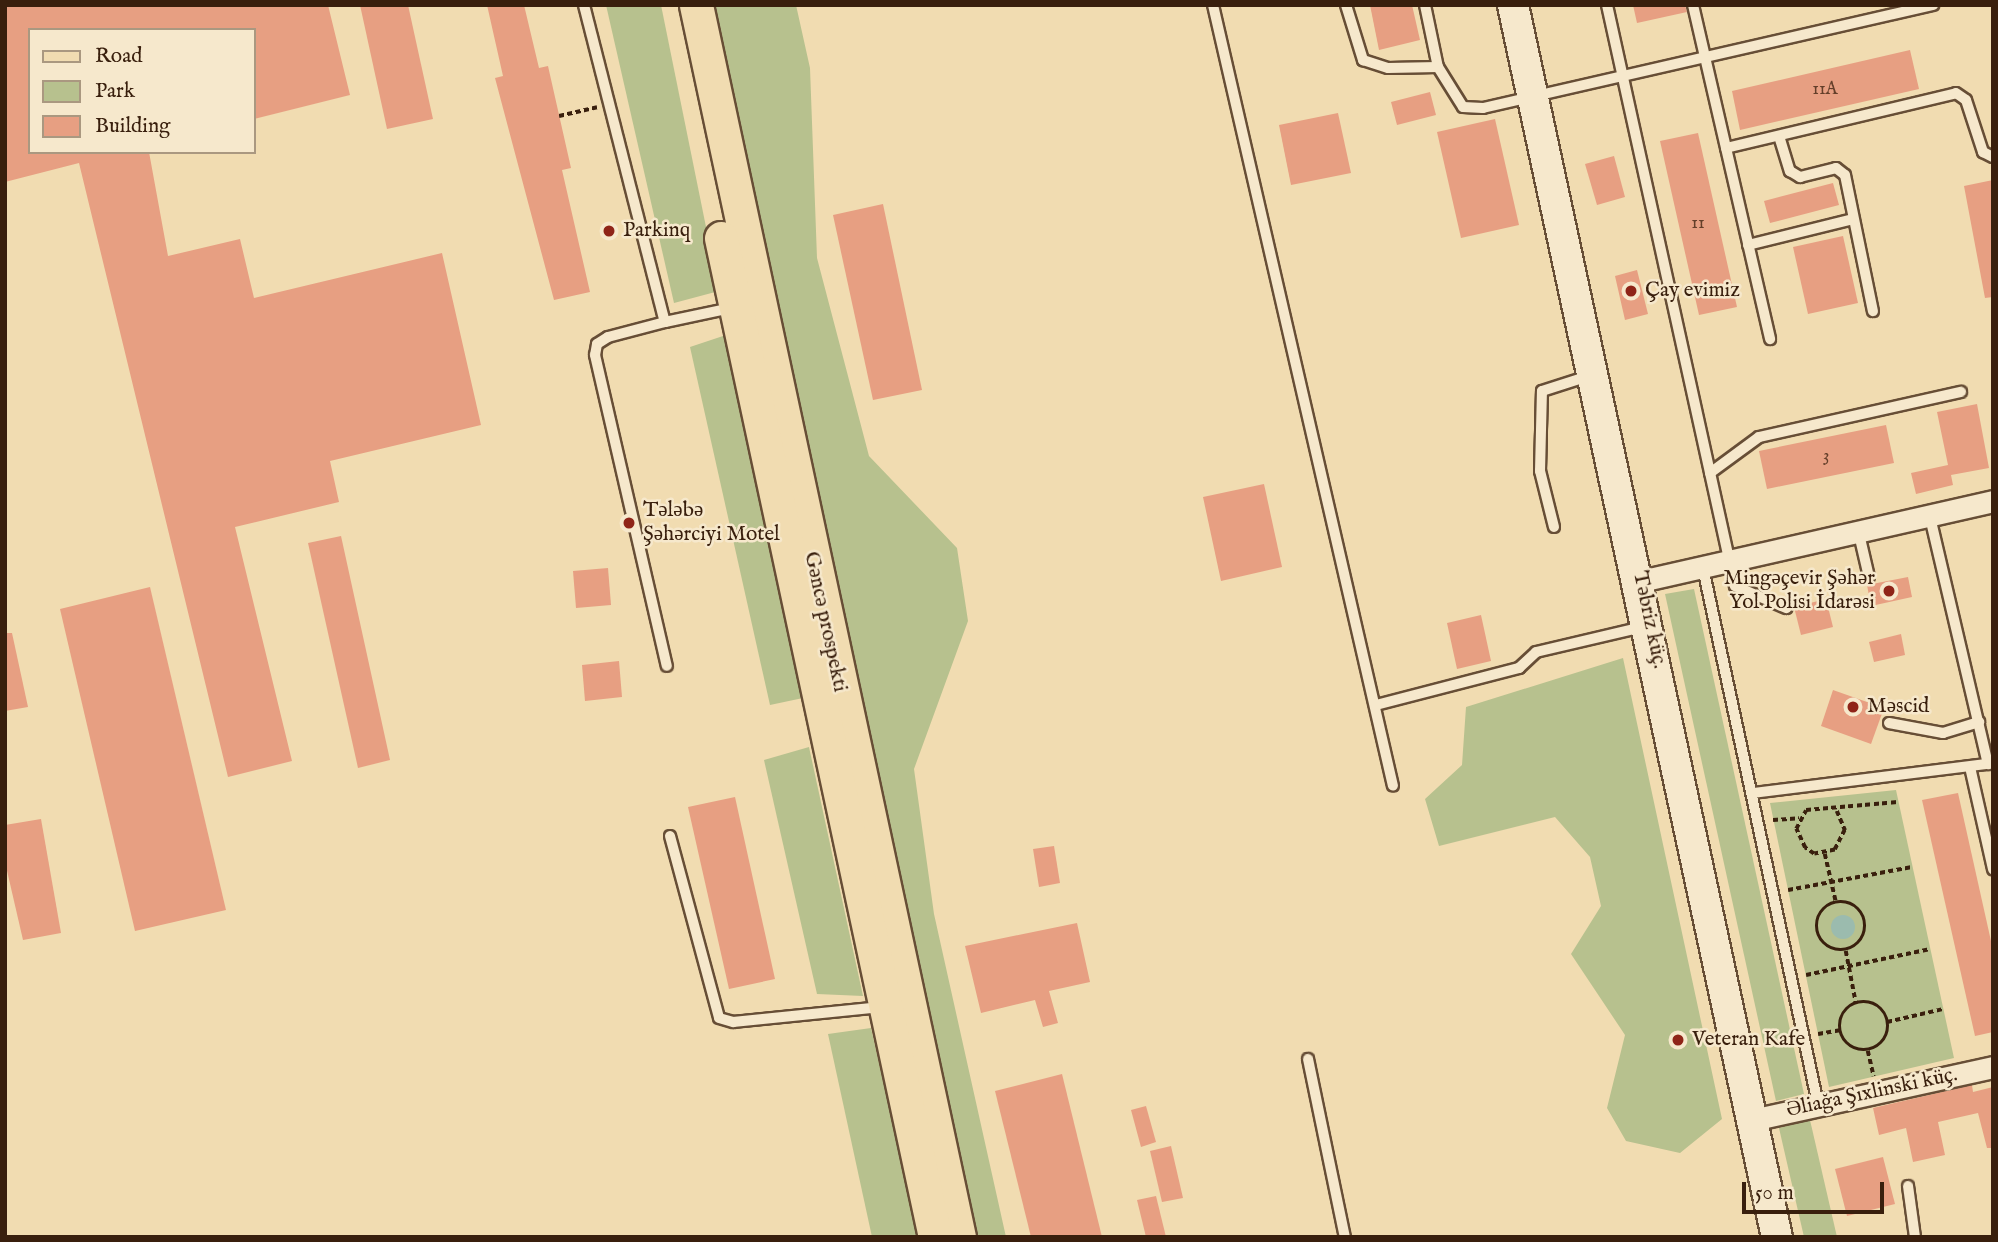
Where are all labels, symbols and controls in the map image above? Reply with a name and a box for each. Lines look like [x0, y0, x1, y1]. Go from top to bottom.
legend [28, 28, 256, 154]
text: Road [95, 43, 142, 70]
text: Park [95, 78, 135, 105]
house number: 11A [1812, 79, 1838, 101]
text: Building [95, 113, 170, 140]
house number: 11 [1691, 213, 1705, 235]
place label: Parkinq [623, 218, 690, 244]
marker: Parkinq [601, 223, 617, 239]
place label: Çay evimiz [1645, 278, 1740, 304]
marker: Çay evimiz [1623, 283, 1639, 299]
house number: 3 [1823, 446, 1829, 468]
place label: Tələbə Şəhərciyi Motel [643, 498, 780, 548]
marker: Tələbə Şəhərciyi Motel [621, 515, 637, 531]
street label: Gəncə prospekti [798, 549, 852, 695]
place label: Mingəçevir Şəhər Yol Polisi İdarəsi [1724, 566, 1875, 616]
street label: Təbriz küç. [1626, 569, 1672, 671]
marker: Mingəçevir Şəhər Yol Polisi İdarəsi [1881, 583, 1897, 599]
place label: Məscid [1867, 694, 1929, 720]
marker: Məscid [1845, 699, 1861, 715]
place label: Veteran Kafe [1692, 1027, 1805, 1053]
marker: Veteran Kafe [1670, 1032, 1686, 1048]
street label: Əliağa Şıxlinski küç. [1784, 1063, 1960, 1123]
scale bar [1746, 1168, 1888, 1212]
text: 50 m [1755, 1180, 1794, 1207]

